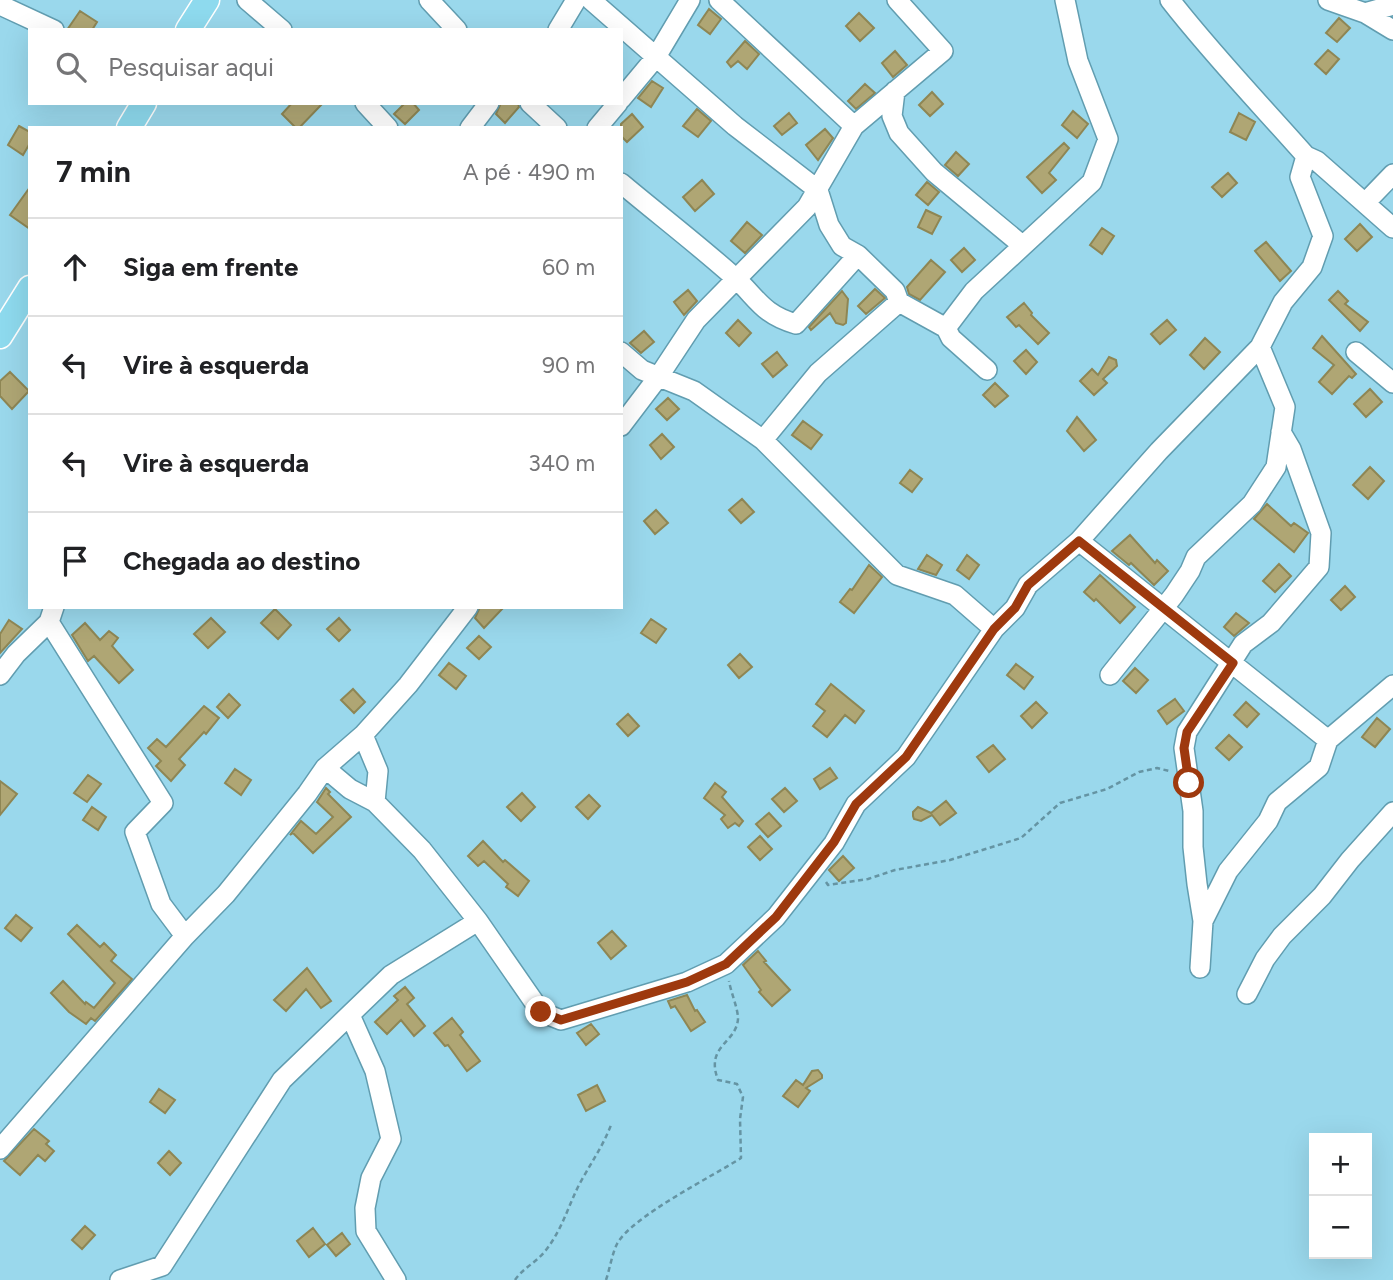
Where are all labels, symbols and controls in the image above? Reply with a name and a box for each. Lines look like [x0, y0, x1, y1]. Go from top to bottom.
search box [28, 28, 623, 105]
icon: search [52, 48, 90, 86]
text: Pesquisar aqui [108, 51, 274, 83]
text: 7 min [56, 153, 131, 190]
text: A pé · 490 m [463, 158, 595, 186]
icon: ahead [56, 248, 94, 286]
text: Siga em frente [123, 251, 298, 283]
text: 60 m [542, 253, 595, 281]
icon: left [56, 346, 94, 384]
text: Vire à esquerda [123, 349, 309, 381]
text: 90 m [542, 351, 595, 379]
icon: left [56, 444, 94, 482]
text: Vire à esquerda [123, 447, 309, 479]
text: 340 m [528, 449, 595, 477]
icon: arrive [56, 542, 94, 580]
text: Chegada ao destino [123, 545, 360, 577]
route start [1173, 767, 1204, 798]
route end [525, 996, 556, 1027]
map controls [1309, 1133, 1372, 1259]
button: + [1309, 1133, 1372, 1196]
button: − [1309, 1196, 1372, 1259]

